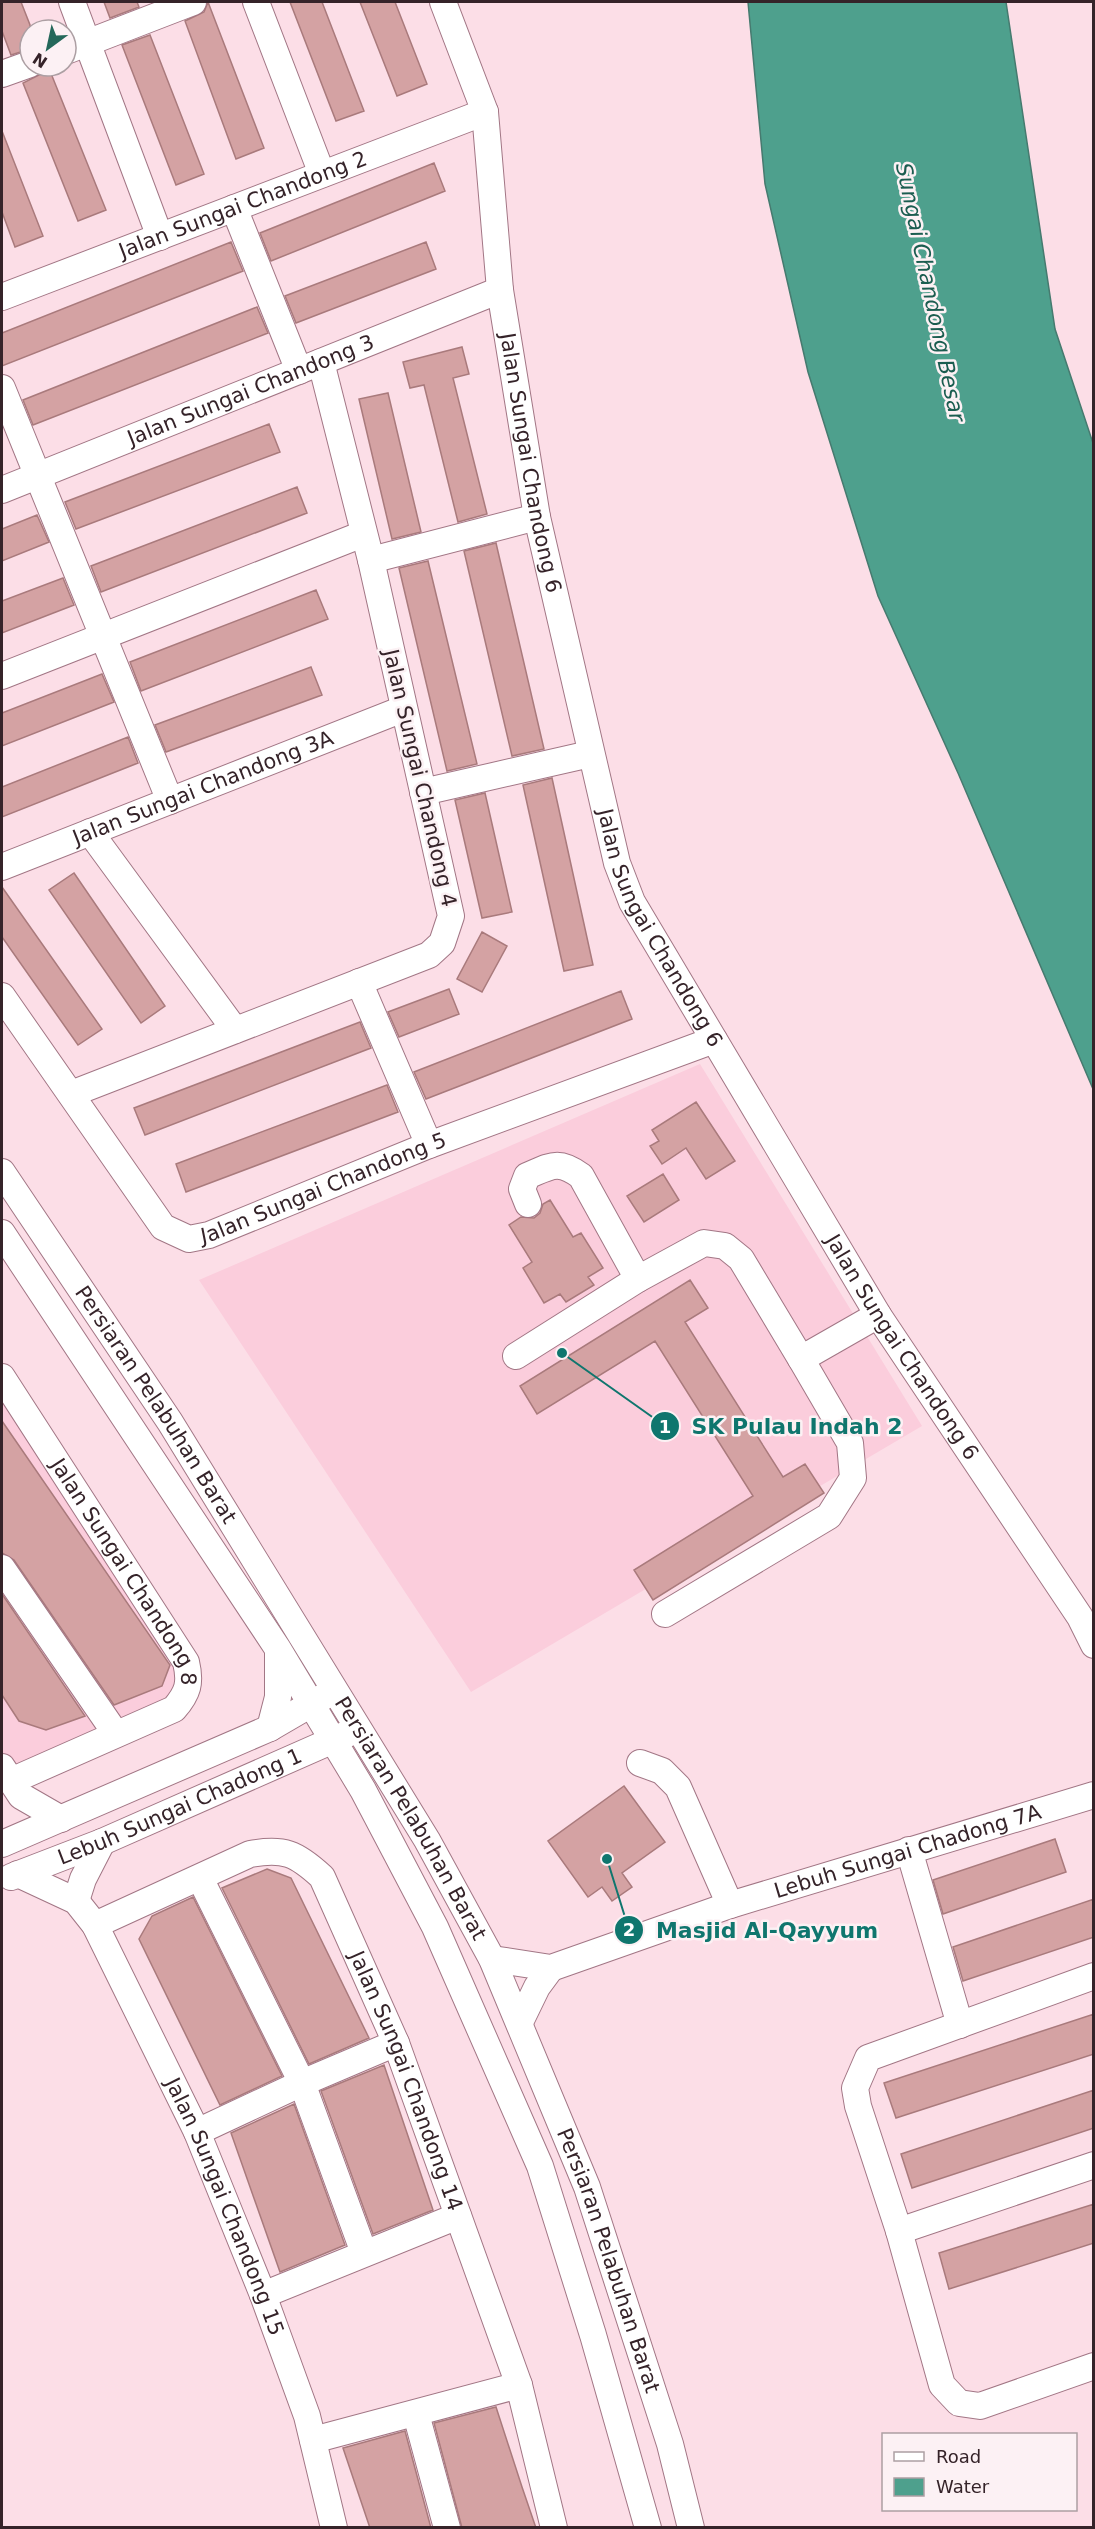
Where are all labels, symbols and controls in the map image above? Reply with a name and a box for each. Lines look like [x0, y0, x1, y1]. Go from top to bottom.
north arrow [18, 18, 78, 78]
text: N [29, 49, 51, 72]
street label: Jalan Sungai Chandong 2 [114, 146, 370, 264]
water label: Sungai Chandong Besar [891, 160, 971, 426]
street label: Jalan Sungai Chandong 6 [495, 329, 566, 595]
street label: Jalan Sungai Chandong 3 [122, 330, 377, 451]
street label: Jalan Sungai Chandong 4 [378, 645, 461, 909]
street label: Jalan Sungai Chandong 3A [67, 725, 337, 851]
street label: Jalan Sungai Chandong 6 [592, 804, 728, 1051]
street label: Jalan Sungai Chandong 5 [196, 1128, 450, 1249]
street label: Jalan Sungai Chandong 6 [820, 1228, 983, 1464]
street label: Persiaran Pelabuhan Barat [70, 1281, 241, 1528]
callout: SK Pulau Indah 2 [650, 1406, 915, 1446]
text: SK Pulau Indah 2 [691, 1414, 903, 1439]
text: 1 [659, 1416, 671, 1437]
street label: Jalan Sungai Chandong 8 [45, 1452, 200, 1686]
street label: Persiaran Pelabuhan Barat [330, 1692, 491, 1944]
street label: Lebuh Sungai Chadong 1 [55, 1743, 306, 1870]
street label: Lebuh Sungai Chadong 7A [771, 1799, 1045, 1903]
callout: Masjid Al-Qayyum [614, 1910, 890, 1950]
text: Masjid Al-Qayyum [656, 1918, 878, 1943]
text: 2 [623, 1919, 635, 1940]
street label: Jalan Sungai Chandong 14 [344, 1945, 467, 2214]
street label: Jalan Sungai Chandong 15 [159, 2072, 289, 2339]
street label: Persiaran Pelabuhan Barat [552, 2125, 665, 2396]
legend [882, 2433, 1077, 2511]
text: Road [936, 2446, 981, 2467]
text: Water [936, 2476, 990, 2497]

